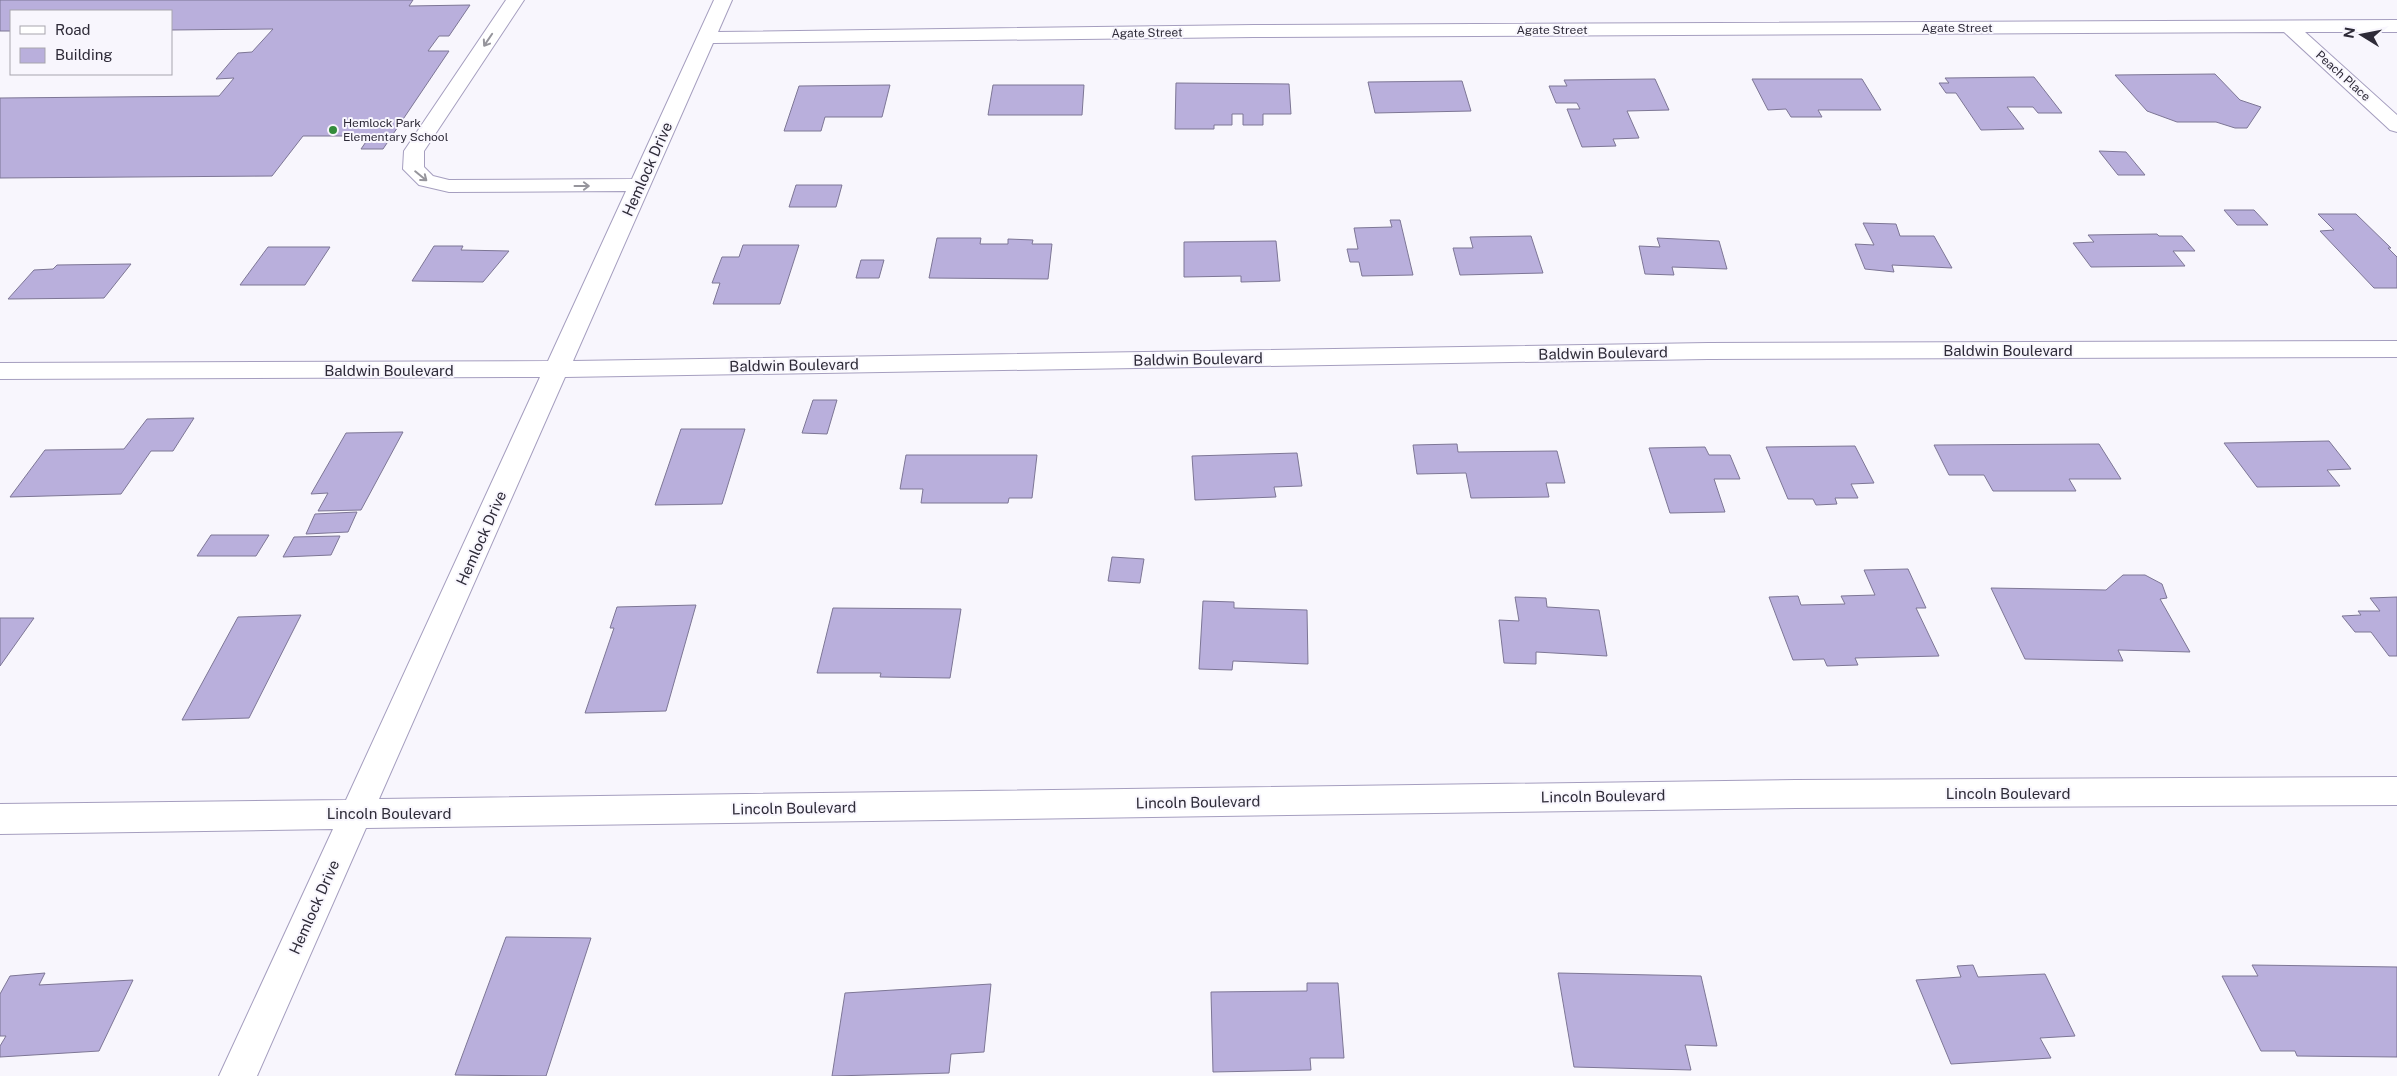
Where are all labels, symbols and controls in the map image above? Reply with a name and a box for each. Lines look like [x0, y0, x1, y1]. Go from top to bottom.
legend [10, 10, 172, 75]
north arrow [2337, 10, 2387, 60]
text: Road [55, 21, 91, 38]
street label: Agate Street [1921, 21, 1993, 35]
street label: Agate Street [1516, 23, 1588, 37]
street label: Agate Street [1111, 25, 1183, 41]
text: N [2340, 26, 2358, 40]
one-way arrow [483, 33, 493, 47]
text: Building [55, 46, 113, 63]
street label: Peach Place [2313, 48, 2373, 104]
place label: Hemlock Park Elementary School [343, 116, 449, 144]
street label: Hemlock Drive [619, 119, 675, 219]
marker: Hemlock Park Elementary School [327, 124, 339, 136]
one-way arrow [415, 171, 428, 182]
one-way arrow [573, 181, 589, 191]
street label: Baldwin Boulevard [1943, 342, 2073, 359]
street label: Baldwin Boulevard [1538, 343, 1668, 363]
street label: Baldwin Boulevard [1133, 349, 1263, 369]
street label: Baldwin Boulevard [729, 355, 859, 375]
street label: Baldwin Boulevard [324, 362, 454, 379]
street label: Hemlock Drive [453, 488, 509, 588]
street label: Lincoln Boulevard [1946, 785, 2070, 802]
street label: Lincoln Boulevard [1540, 786, 1666, 806]
street label: Lincoln Boulevard [1135, 792, 1261, 812]
street label: Lincoln Boulevard [731, 798, 857, 818]
street label: Lincoln Boulevard [327, 805, 451, 822]
street label: Hemlock Drive [286, 857, 342, 957]

